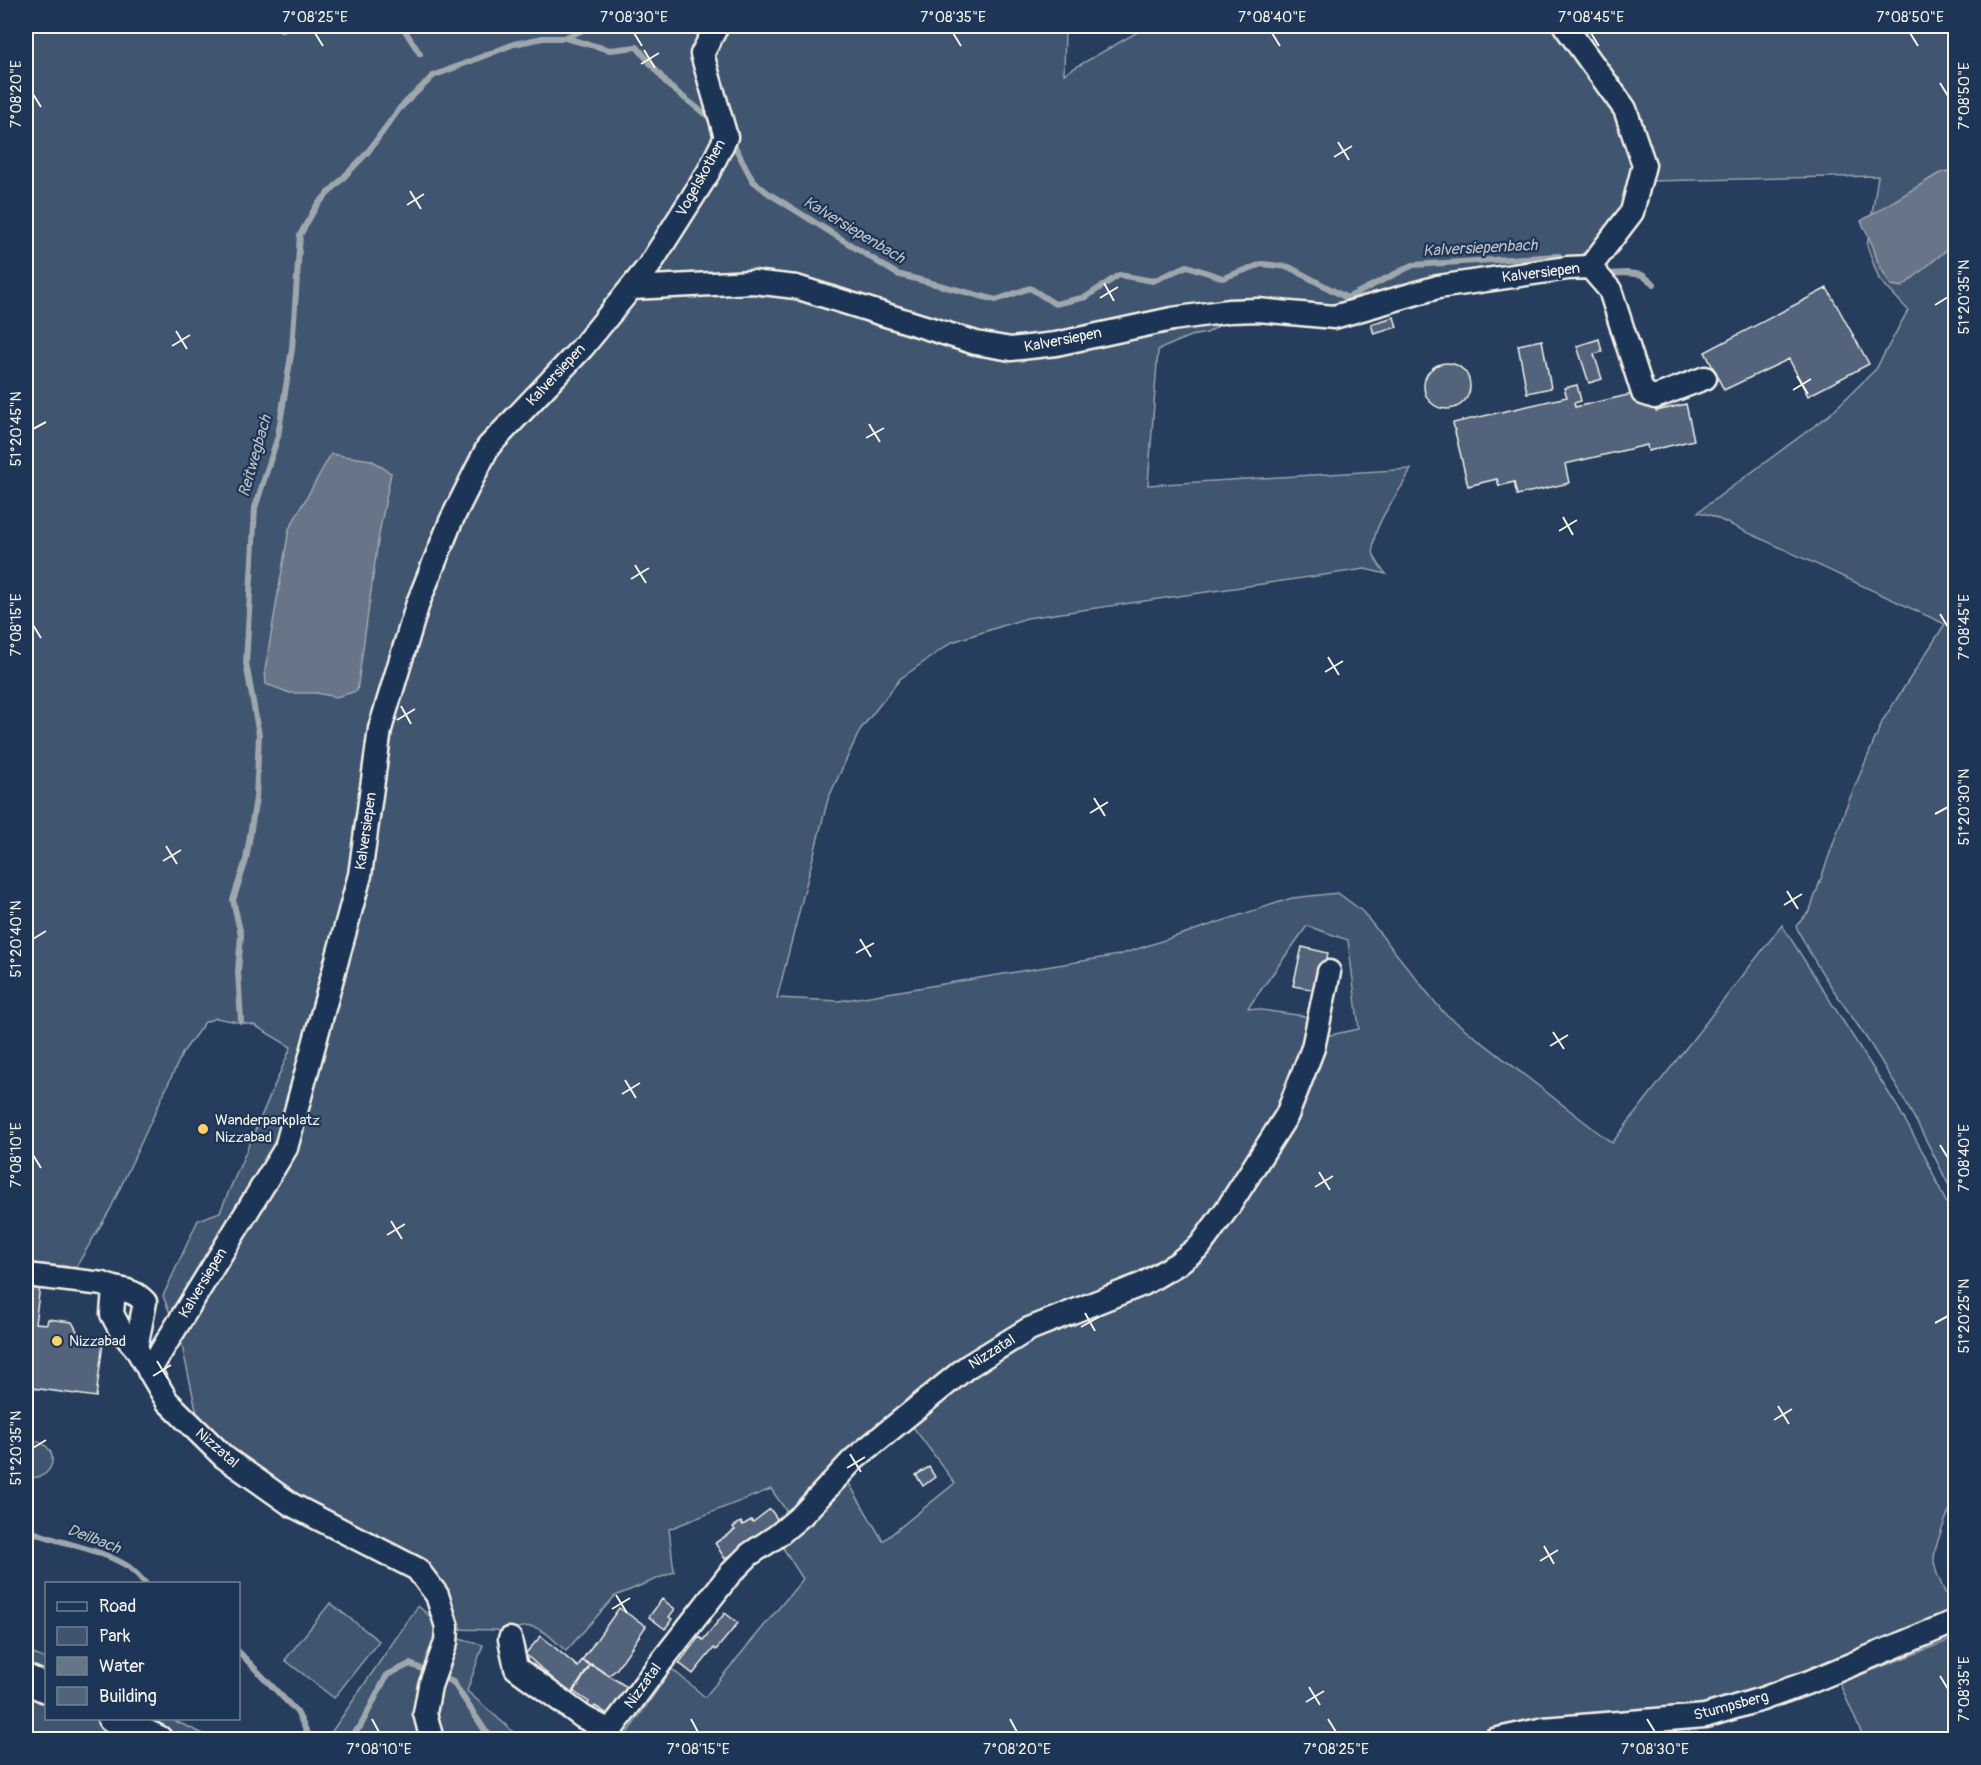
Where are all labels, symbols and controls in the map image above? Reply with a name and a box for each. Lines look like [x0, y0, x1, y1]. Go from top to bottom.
text: 7°08'25"E [282, 8, 348, 27]
text: 7°08'30"E [600, 8, 668, 27]
text: 7°08'35"E [920, 8, 986, 27]
text: 7°08'40"E [1238, 8, 1306, 27]
text: 7°08'45"E [1558, 8, 1624, 27]
text: 7°08'50"E [1876, 8, 1944, 27]
text: 7°08'20"E [7, 60, 26, 128]
text: 7°08'50"E [1955, 62, 1974, 130]
street label: Vogelskothen [672, 136, 730, 220]
water label: Kalversiepenbach [800, 192, 910, 269]
water label: Kalversiepenbach [1422, 235, 1539, 261]
street label: Kalversiepen [1501, 259, 1581, 287]
text: 51°20'35"N [1955, 260, 1974, 334]
street label: Kalversiepen [1023, 323, 1103, 357]
street label: Kalversiepen [522, 340, 590, 410]
text: 51°20'45"N [7, 391, 26, 467]
water label: Reitwegbach [234, 411, 277, 499]
text: 7°08'15"E [7, 593, 26, 657]
text: 7°08'45"E [1955, 594, 1974, 660]
text: 51°20'30"N [1955, 768, 1974, 846]
street label: Kalversiepen [351, 791, 381, 871]
text: 51°20'40"N [7, 900, 26, 978]
place label: Wanderparkplatz Nizzabad [215, 1111, 320, 1147]
text: 7°08'10"E [7, 1122, 26, 1188]
marker: Wanderparkplatz Nizzabad [196, 1122, 210, 1136]
text: 7°08'40"E [1955, 1124, 1974, 1192]
street label: Kalversiepen [175, 1244, 231, 1322]
text: 51°20'25"N [1955, 1279, 1974, 1353]
street label: Nizzatal [965, 1330, 1019, 1374]
place label: Nizzabad [69, 1332, 126, 1351]
marker: Nizzabad [50, 1334, 64, 1348]
text: 51°20'35"N [7, 1411, 26, 1485]
street label: Nizzatal [191, 1424, 243, 1472]
water label: Deilbach [65, 1520, 125, 1559]
legend [45, 1582, 240, 1720]
text: Road [99, 1595, 136, 1618]
text: Park [99, 1625, 131, 1648]
text: Water [99, 1655, 145, 1678]
text: 7°08'35"E [1955, 1656, 1974, 1722]
street label: Nizzatal [620, 1660, 666, 1712]
text: Building [99, 1685, 157, 1708]
street label: Stumpsberg [1692, 1687, 1770, 1725]
text: 7°08'10"E [346, 1740, 412, 1759]
text: 7°08'15"E [666, 1740, 730, 1759]
text: 7°08'20"E [983, 1740, 1051, 1759]
text: 7°08'25"E [1303, 1740, 1369, 1759]
text: 7°08'30"E [1621, 1740, 1689, 1759]

